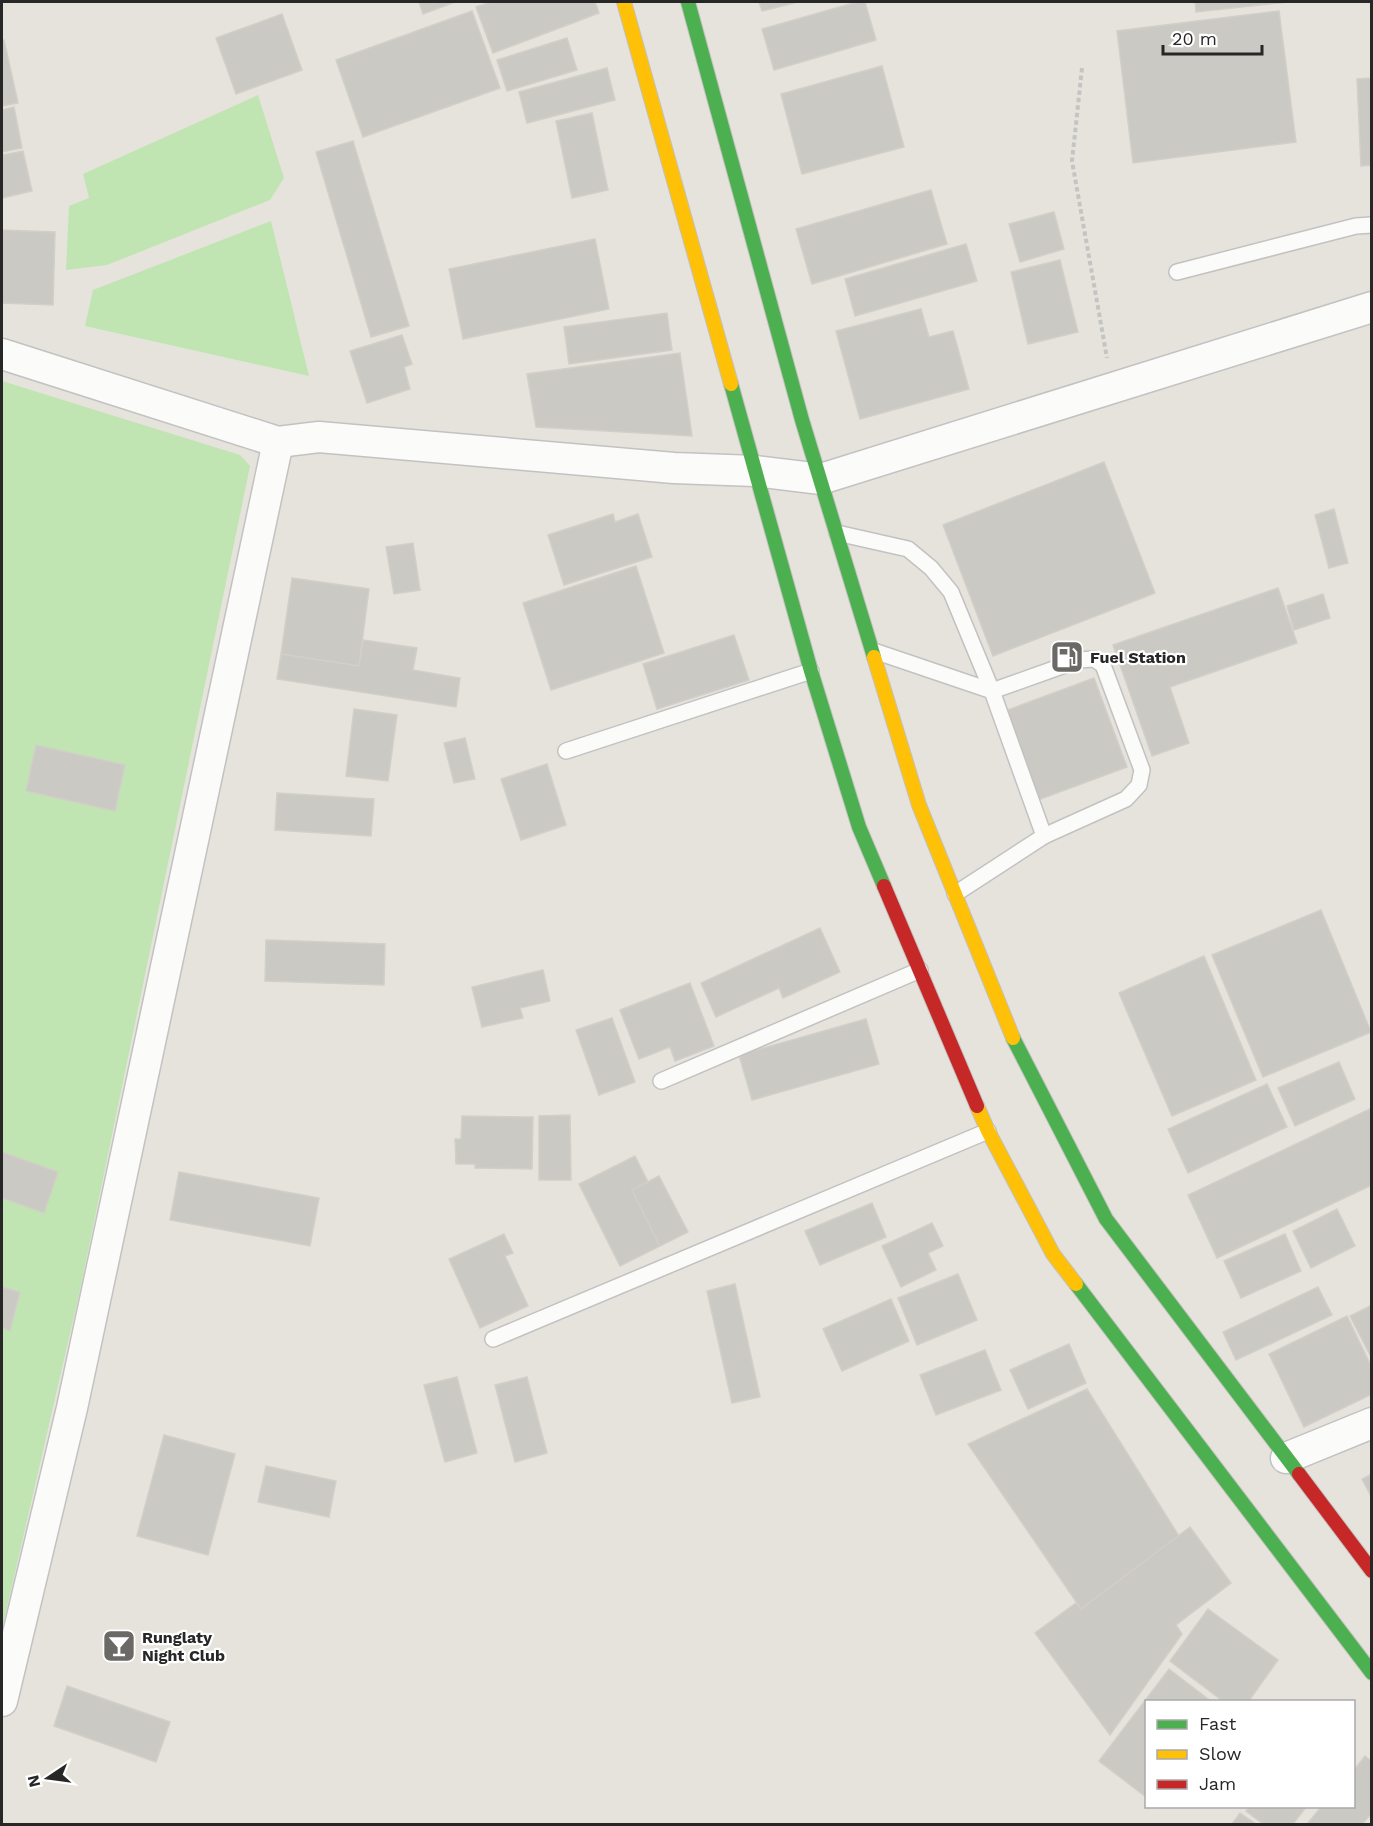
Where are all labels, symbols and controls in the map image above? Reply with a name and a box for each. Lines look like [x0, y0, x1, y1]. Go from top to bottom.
scale bar [1163, 18, 1262, 56]
text: 20 m [1172, 28, 1217, 49]
fuel station icon: Fuel Station [1049, 639, 1085, 675]
place label: Fuel Station [1090, 648, 1186, 667]
bar icon: Runglaty Night Club [101, 1628, 137, 1664]
place label: Runglaty Night Club [142, 1628, 225, 1665]
legend [1145, 1700, 1355, 1808]
text: Fast [1199, 1713, 1237, 1734]
text: Slow [1199, 1743, 1242, 1764]
north arrow [18, 1748, 78, 1808]
text: N [23, 1773, 44, 1789]
text: Jam [1199, 1773, 1236, 1794]

